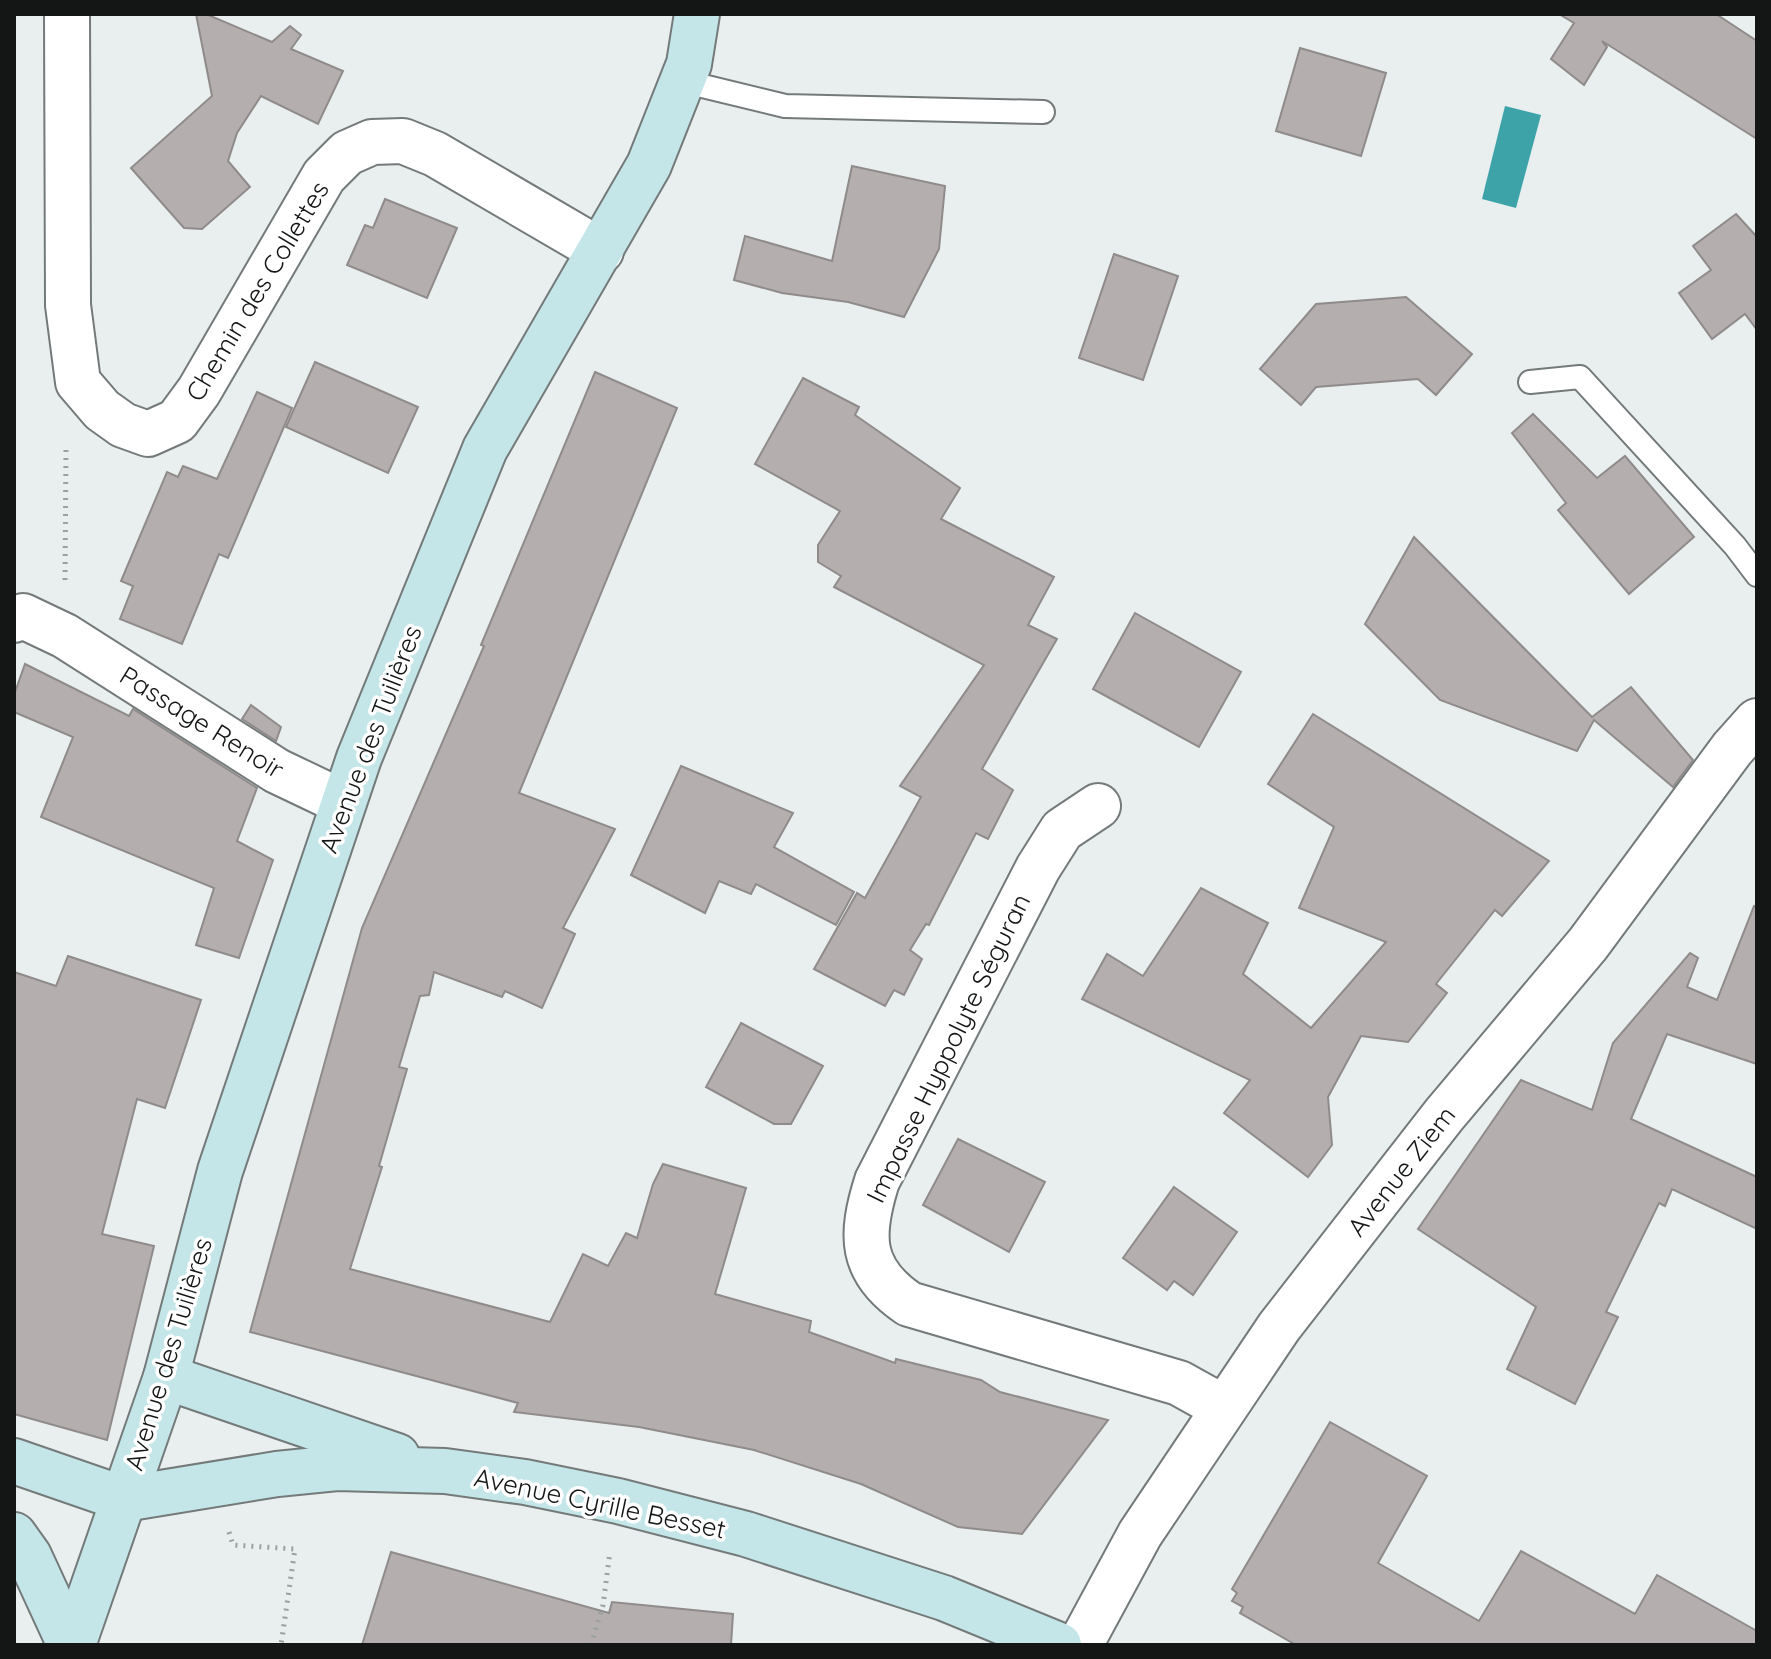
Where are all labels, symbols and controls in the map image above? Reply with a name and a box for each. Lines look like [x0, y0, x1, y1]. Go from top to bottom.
street label: Chemin des Collettes [178, 175, 336, 407]
street label: Avenue des Tuilières [311, 620, 429, 858]
street label: Passage Renoir [114, 658, 290, 786]
street label: Impasse Hyppolyte Séguran [859, 888, 1037, 1208]
street label: Avenue Ziem [1340, 1099, 1462, 1243]
street label: Avenue des Tuilières [117, 1234, 219, 1474]
street label: Avenue Cyrille Besset [471, 1460, 729, 1546]

